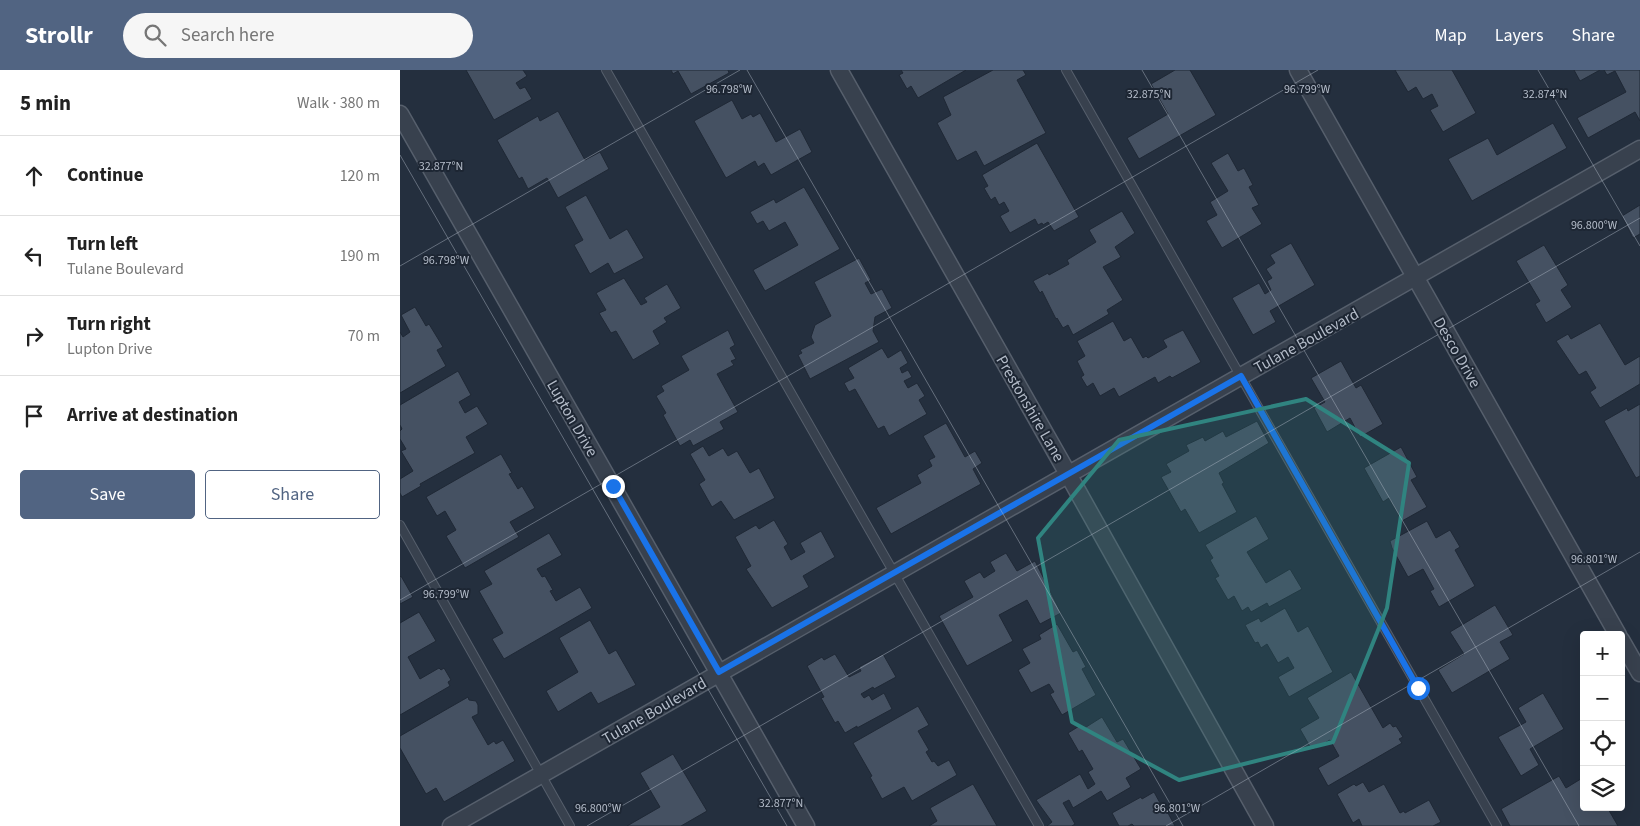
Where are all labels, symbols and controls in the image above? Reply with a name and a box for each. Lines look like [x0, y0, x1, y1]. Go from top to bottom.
search box [123, 13, 473, 58]
text: Strollr [25, 18, 93, 53]
icon: search [141, 21, 169, 49]
text: Search here [181, 22, 274, 49]
text: Map [1435, 23, 1467, 48]
text: Layers [1495, 23, 1544, 48]
text: Share [1572, 23, 1615, 48]
text: 96.798°W [706, 81, 753, 98]
text: 96.799°W [1284, 81, 1331, 98]
text: 32.875°N [1127, 86, 1171, 103]
text: 32.874°N [1523, 86, 1567, 103]
text: 5 min [20, 88, 71, 118]
text: Walk · 380 m [297, 92, 380, 114]
text: 32.877°N [419, 158, 463, 175]
icon: ahead [20, 162, 48, 190]
text: Continue [67, 162, 144, 189]
text: 120 m [340, 165, 380, 187]
text: 96.800°W [1571, 217, 1618, 234]
text: Turn left [67, 231, 138, 258]
icon: left [20, 242, 48, 270]
text: 190 m [340, 245, 380, 267]
text: 96.798°W [423, 252, 470, 269]
text: Tulane Boulevard [67, 258, 184, 280]
street label: Tulane Boulevard [1250, 303, 1363, 379]
text: Turn right [67, 311, 151, 338]
street label: Desco Drive [1428, 313, 1486, 392]
icon: right [20, 322, 48, 350]
text: 70 m [348, 325, 380, 347]
text: Lupton Drive [67, 338, 152, 360]
street label: Prestonshire Lane [991, 351, 1070, 466]
street label: Lupton Drive [541, 376, 603, 461]
icon: arrive [20, 402, 48, 430]
text: Arrive at destination [67, 402, 238, 429]
button: Save [20, 470, 195, 519]
button: Share [205, 470, 380, 519]
route end [602, 475, 625, 498]
text: 96.801°W [1571, 551, 1618, 568]
text: 96.799°W [423, 586, 470, 603]
map controls [1580, 631, 1625, 811]
button: + [1580, 631, 1625, 676]
street label: Tulane Boulevard [598, 672, 711, 750]
button: − [1580, 676, 1625, 721]
route start [1407, 677, 1430, 700]
button: locate [1580, 721, 1625, 766]
button: layers [1580, 766, 1625, 811]
text: 32.877°N [759, 795, 803, 812]
text: 96.800°W [575, 800, 622, 817]
text: 96.801°W [1154, 800, 1201, 817]

